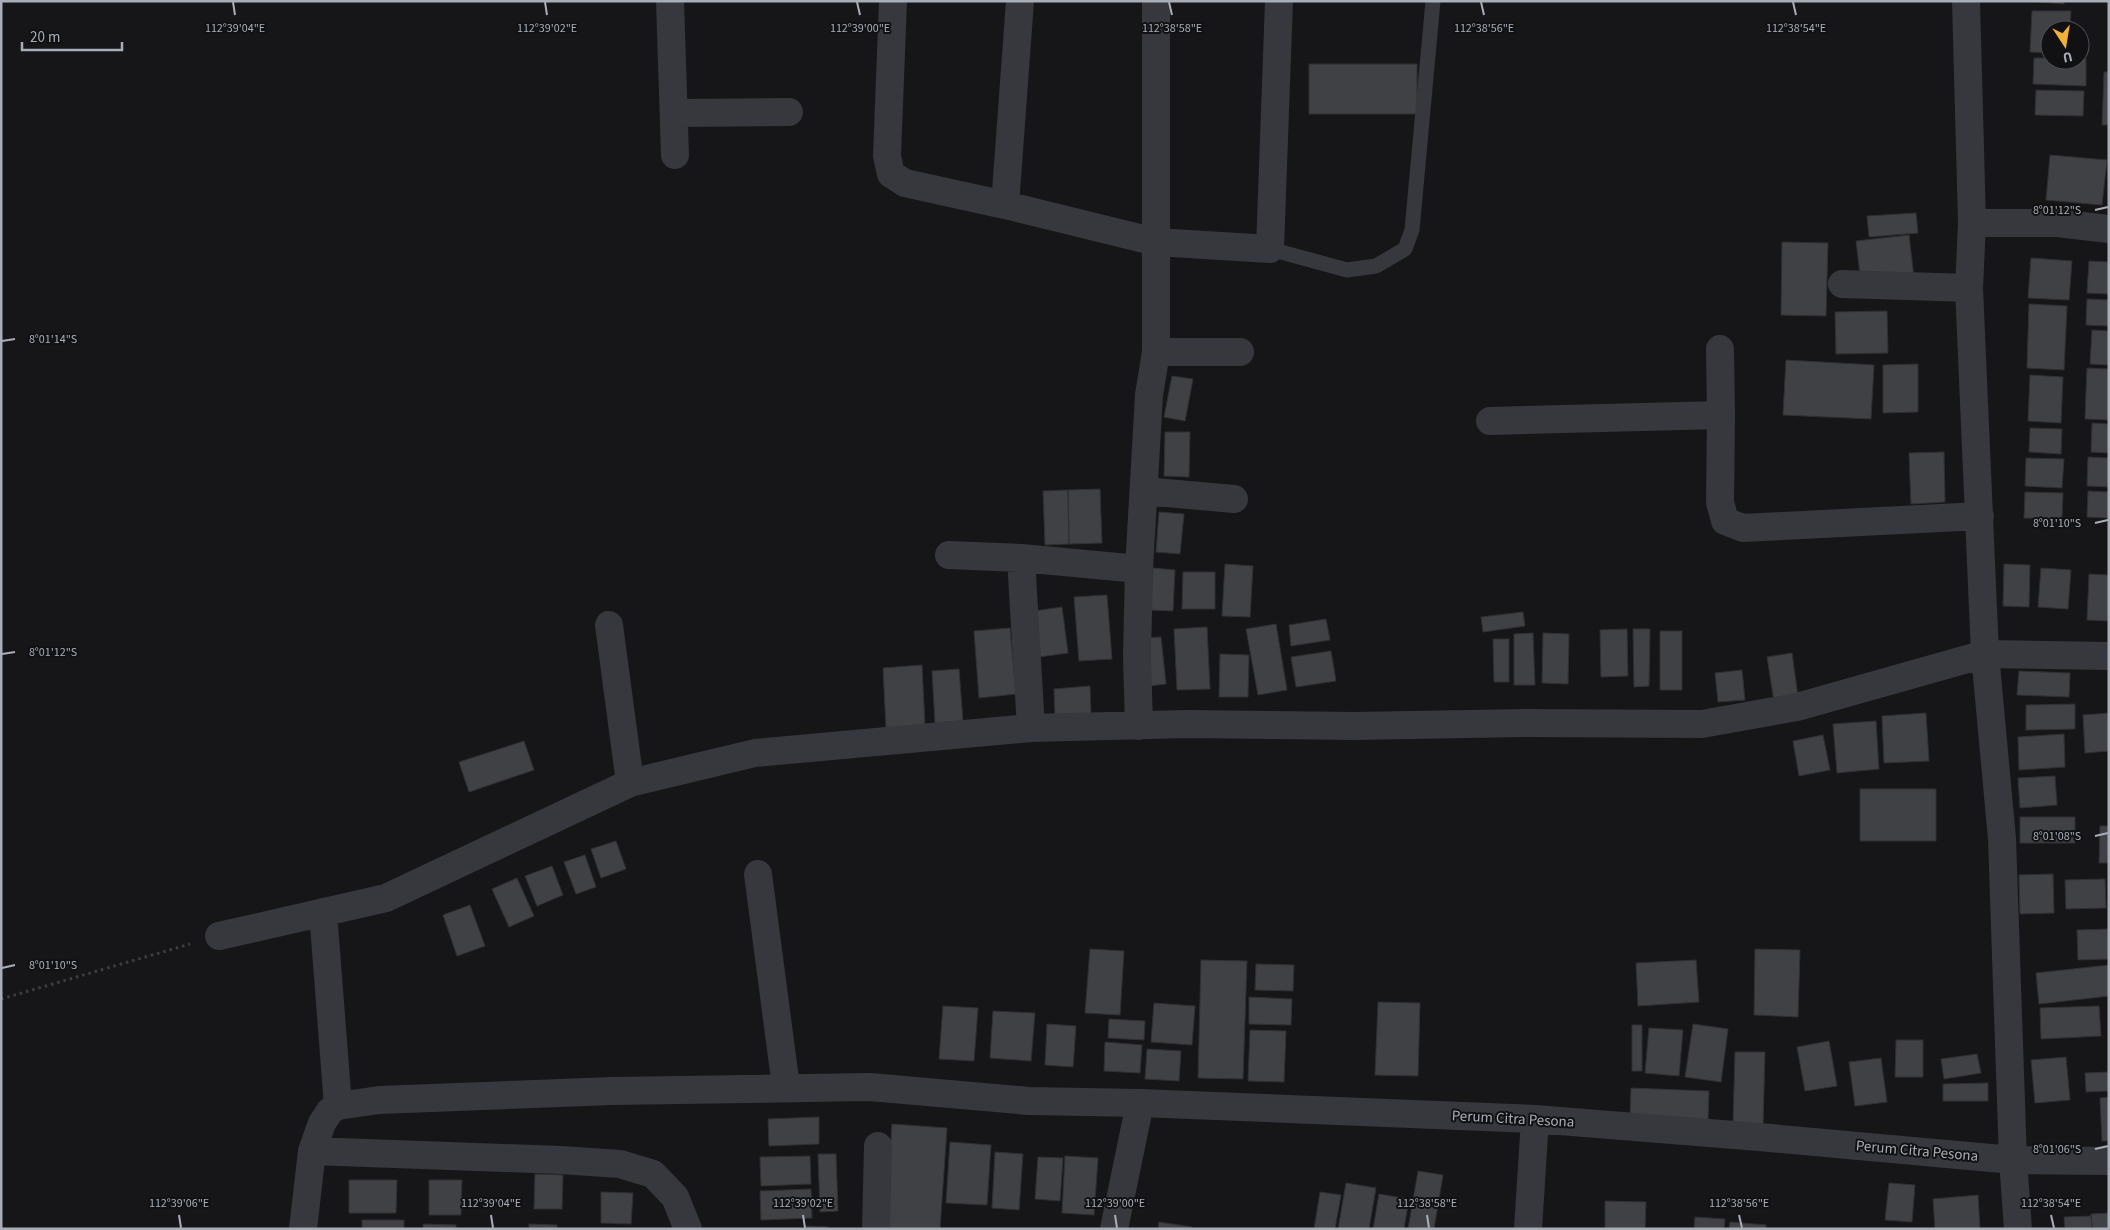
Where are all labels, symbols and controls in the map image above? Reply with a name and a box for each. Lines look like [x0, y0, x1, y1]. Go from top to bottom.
scale bar [22, 20, 122, 52]
text: 112°39'04"E [205, 20, 265, 37]
text: 112°39'02"E [517, 20, 577, 37]
text: 112°39'00"E [830, 20, 890, 37]
text: 112°38'58"E [1142, 20, 1202, 37]
text: 112°38'56"E [1454, 20, 1514, 37]
text: 112°38'54"E [1766, 20, 1826, 37]
north arrow [2040, 20, 2090, 70]
text: 20 m [30, 27, 60, 48]
text: U [2061, 46, 2074, 67]
text: 8°01'12"S [2033, 202, 2081, 219]
text: 8°01'14"S [29, 331, 77, 348]
text: 8°01'10"S [2033, 515, 2081, 532]
text: 8°01'12"S [29, 644, 77, 661]
text: 8°01'08"S [2033, 828, 2081, 845]
text: 8°01'10"S [29, 957, 77, 974]
street label: Perum Citra Pesona [1451, 1105, 1575, 1133]
street label: Perum Citra Pesona [1855, 1135, 1979, 1167]
text: 8°01'06"S [2033, 1141, 2081, 1158]
text: 112°39'06"E [149, 1195, 209, 1212]
text: 112°39'04"E [461, 1195, 521, 1212]
text: 112°39'02"E [773, 1195, 833, 1212]
text: 112°39'00"E [1085, 1195, 1145, 1212]
text: 112°38'58"E [1397, 1195, 1457, 1212]
text: 112°38'56"E [1709, 1195, 1769, 1212]
text: 112°38'54"E [2021, 1195, 2081, 1212]

